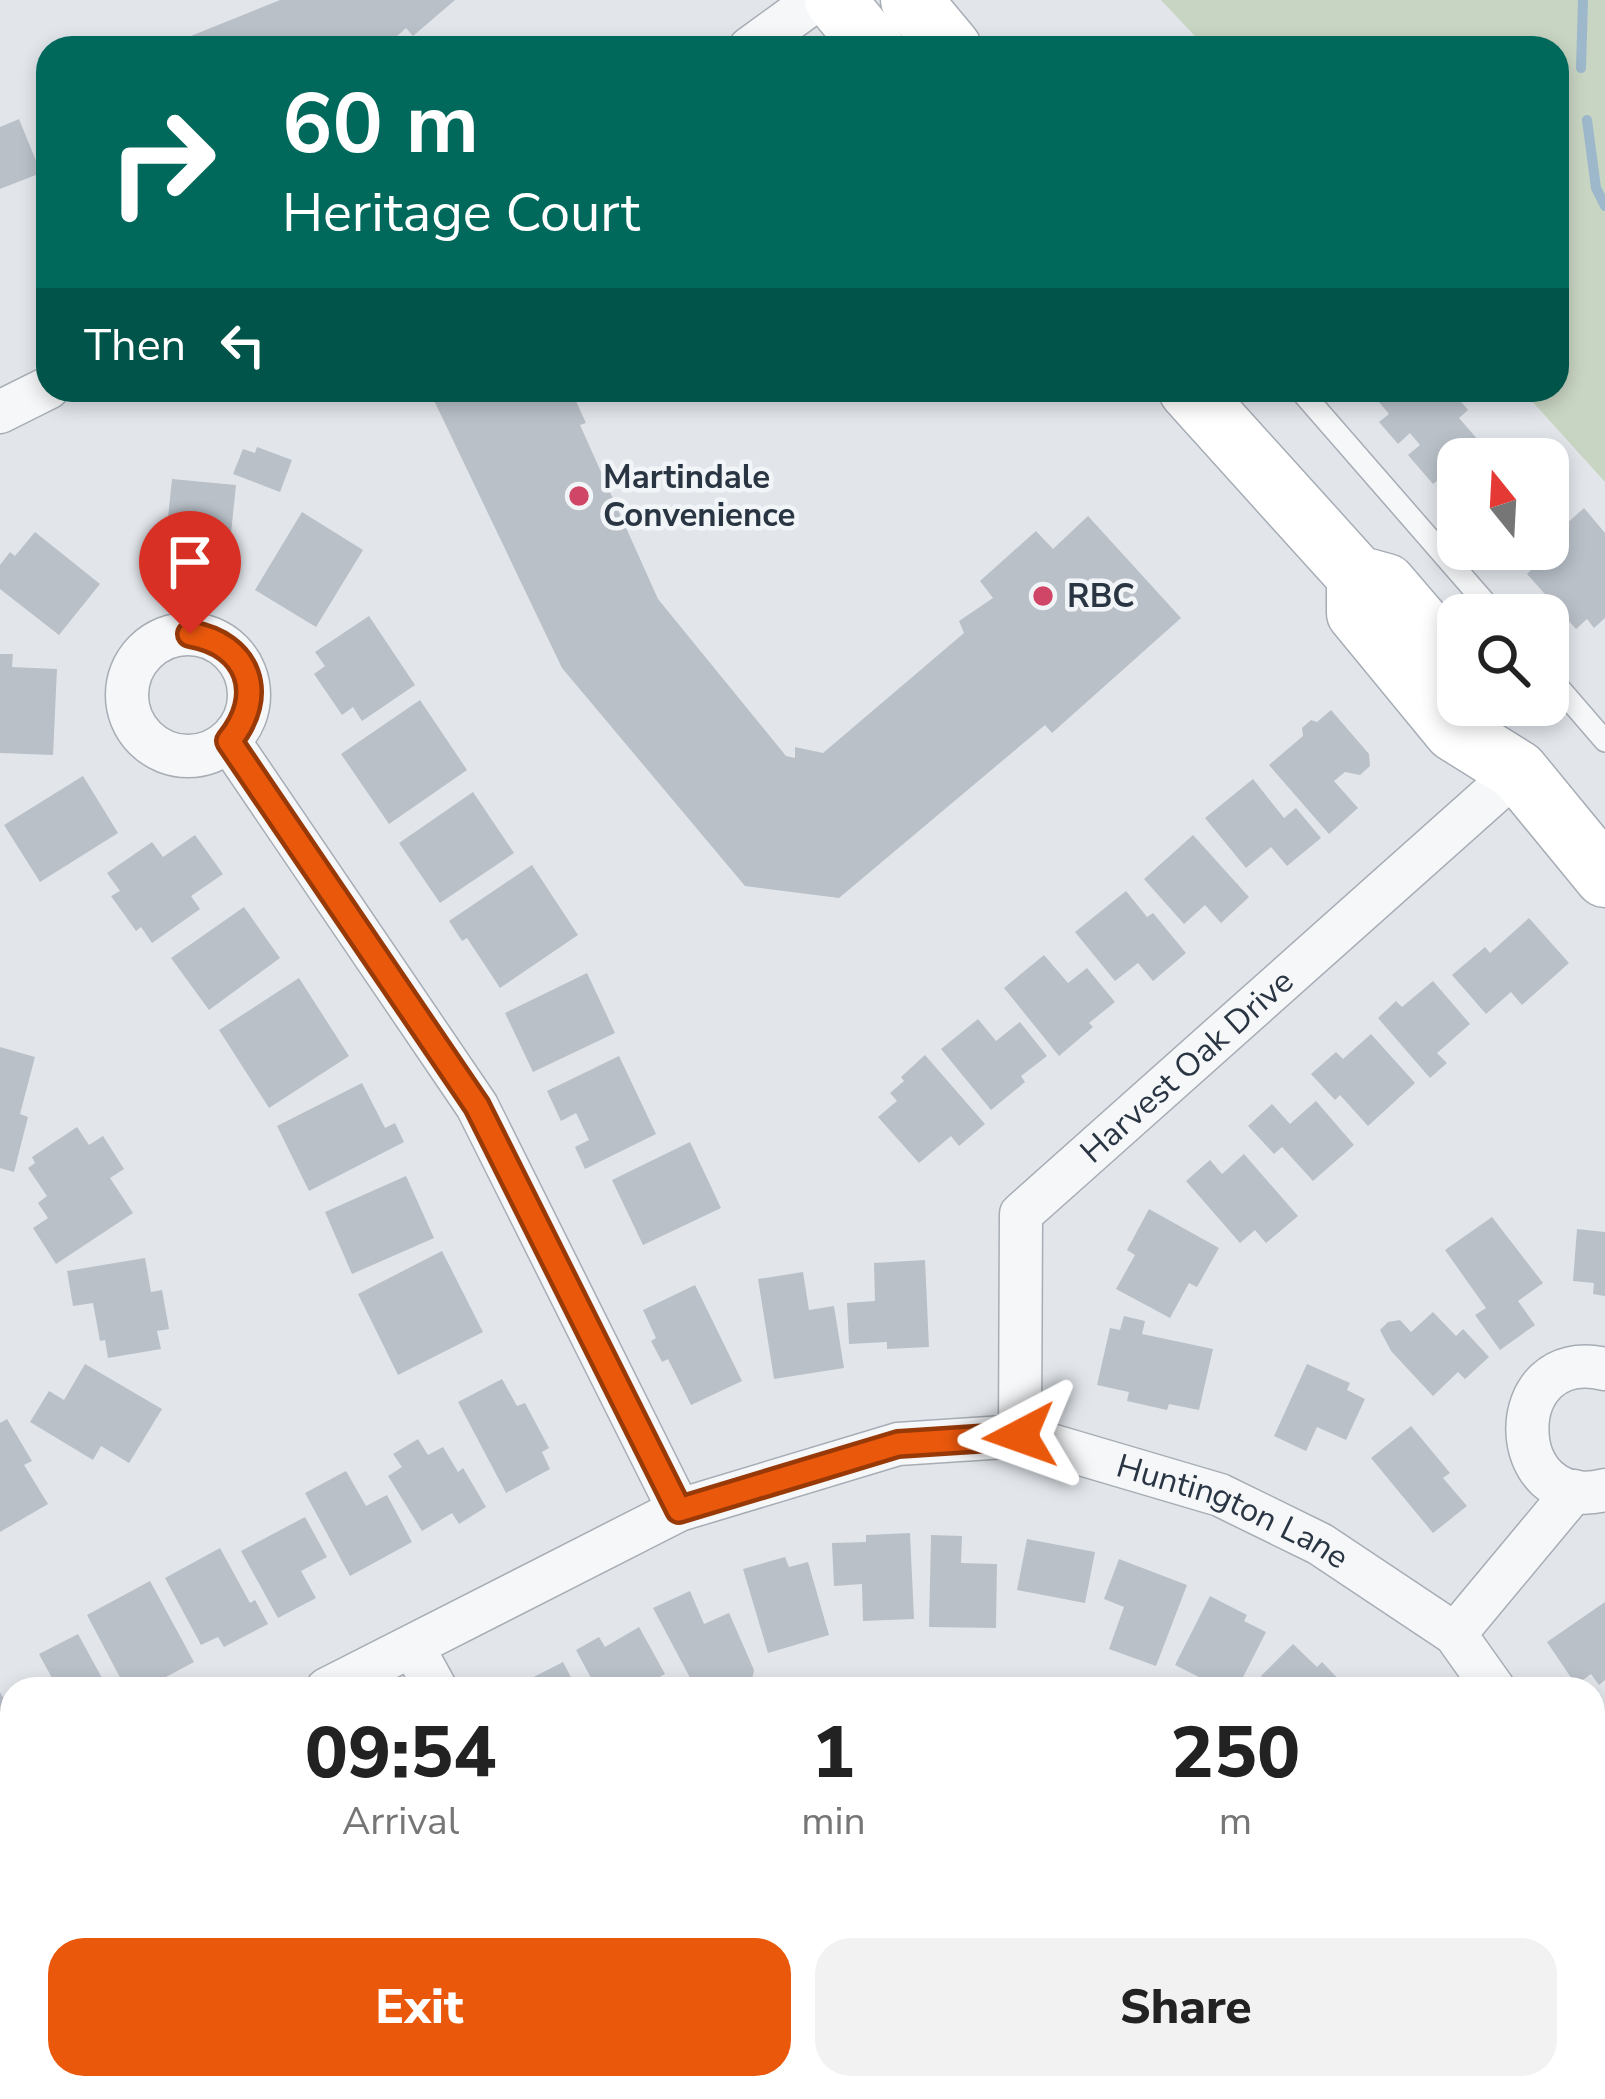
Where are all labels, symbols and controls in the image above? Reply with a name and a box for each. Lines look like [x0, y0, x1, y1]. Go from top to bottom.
text: 60 m [282, 67, 479, 182]
icon: right [84, 84, 240, 240]
text: Heritage Court [282, 176, 640, 250]
icon: left [210, 312, 276, 378]
text: Then [84, 315, 186, 376]
north arrow [1437, 438, 1569, 570]
map controls [1437, 438, 1569, 726]
place label: Martindale Convenience [603, 455, 795, 538]
marker: Martindale Convenience [566, 483, 592, 509]
pin [139, 511, 241, 634]
icon: arrive [157, 529, 223, 595]
place label: RBC [1067, 574, 1135, 619]
marker: RBC [1030, 583, 1056, 609]
button: search [1437, 594, 1569, 726]
street label: Harvest Oak Drive [1070, 959, 1303, 1173]
position arrow [957, 1373, 1083, 1499]
street label: Huntington Lane [1111, 1443, 1358, 1580]
text: 09:54 [305, 1704, 496, 1802]
text: 1 [812, 1704, 855, 1802]
text: 250 [1171, 1704, 1300, 1802]
text: Arrival [342, 1795, 459, 1848]
text: min [801, 1795, 866, 1848]
text: m [1219, 1795, 1252, 1848]
button: Exit [48, 1938, 791, 2076]
button: Share [815, 1938, 1557, 2076]

